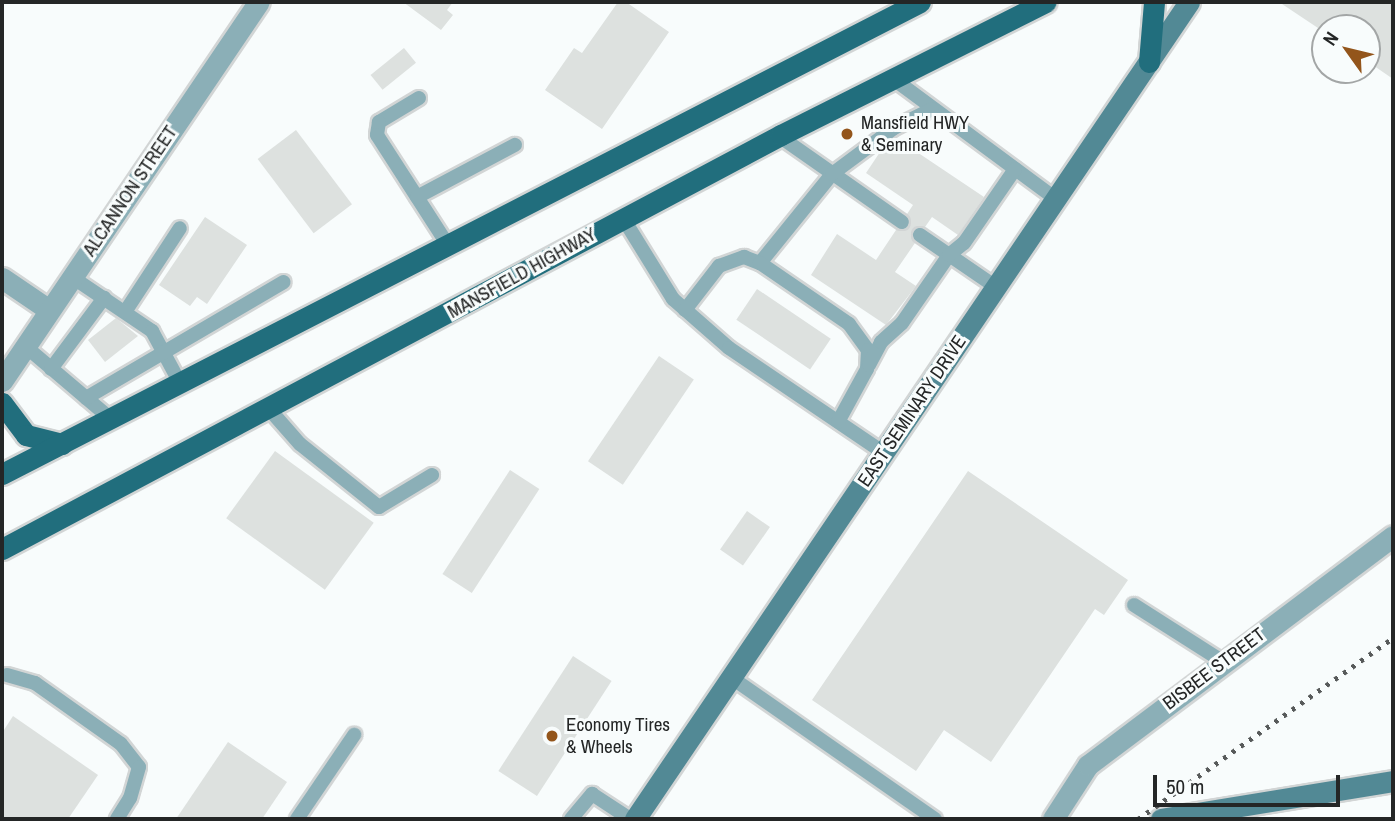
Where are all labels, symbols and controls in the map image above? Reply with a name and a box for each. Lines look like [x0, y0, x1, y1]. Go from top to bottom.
north arrow [1311, 14, 1381, 84]
text: N [1316, 26, 1344, 50]
place label: Mansfield HWY & Seminary [861, 112, 969, 156]
street label: ALCANNON STREET [78, 121, 182, 261]
marker: Mansfield HWY & Seminary [839, 126, 855, 142]
street label: MANSFIELD HIGHWAY [444, 223, 600, 323]
street label: EAST SEMINARY DRIVE [853, 331, 971, 491]
street label: BISBEE STREET [1158, 623, 1270, 715]
place label: Economy Tires & Wheels [566, 714, 670, 758]
marker: Economy Tires & Wheels [544, 728, 560, 744]
scale bar [1157, 762, 1344, 806]
text: 50 m [1166, 772, 1204, 801]

